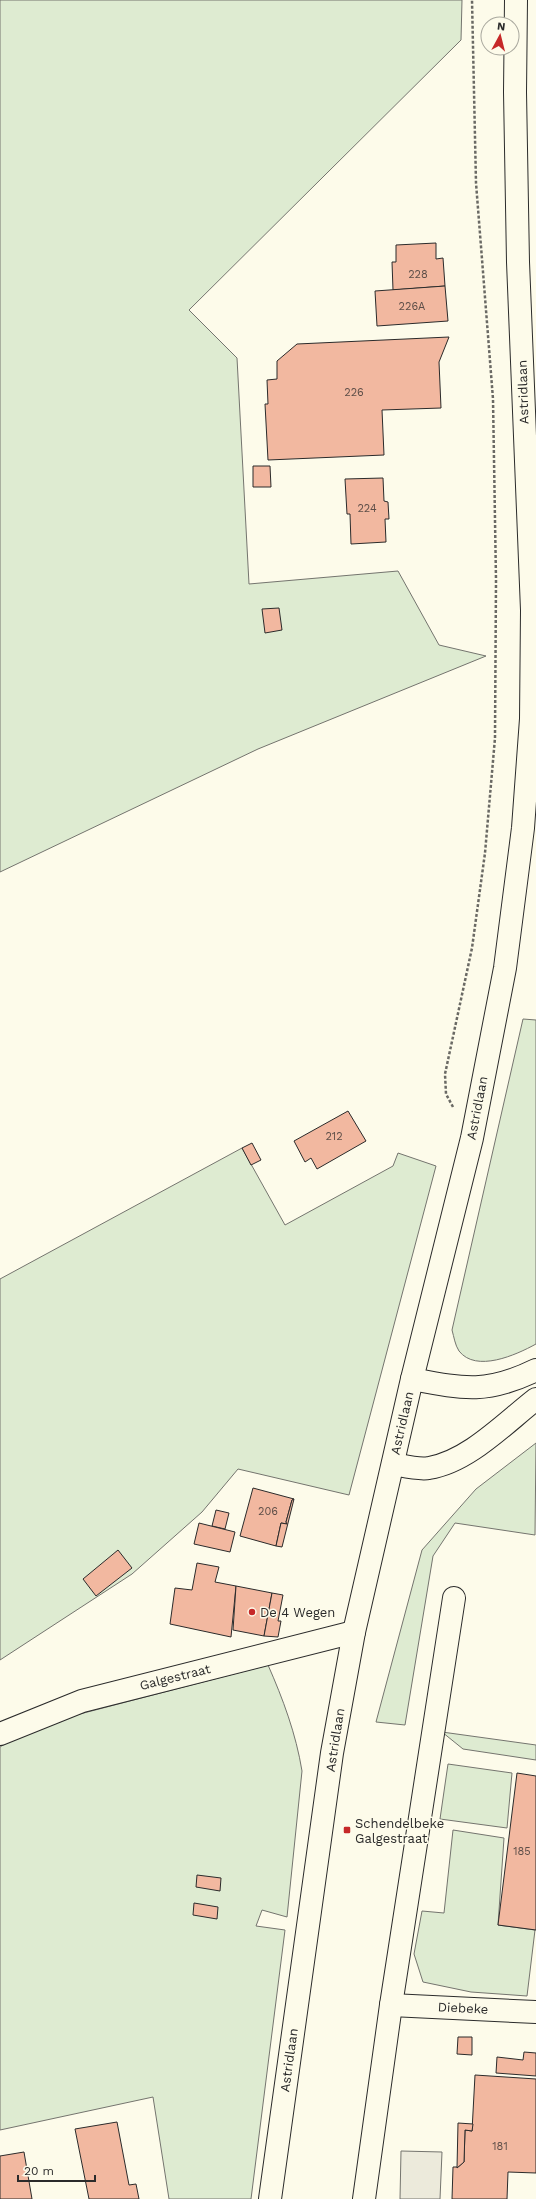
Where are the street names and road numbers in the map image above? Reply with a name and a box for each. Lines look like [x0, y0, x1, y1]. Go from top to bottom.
street label: Astridlaan [514, 360, 532, 424]
street label: Astridlaan [463, 1075, 491, 1141]
street label: Astridlaan [387, 1390, 417, 1456]
street label: Galgestraat [138, 1661, 213, 1693]
street label: Astridlaan [323, 1707, 347, 1773]
street label: Diebeke [437, 1999, 489, 2017]
street label: Astridlaan [277, 2027, 301, 2093]

